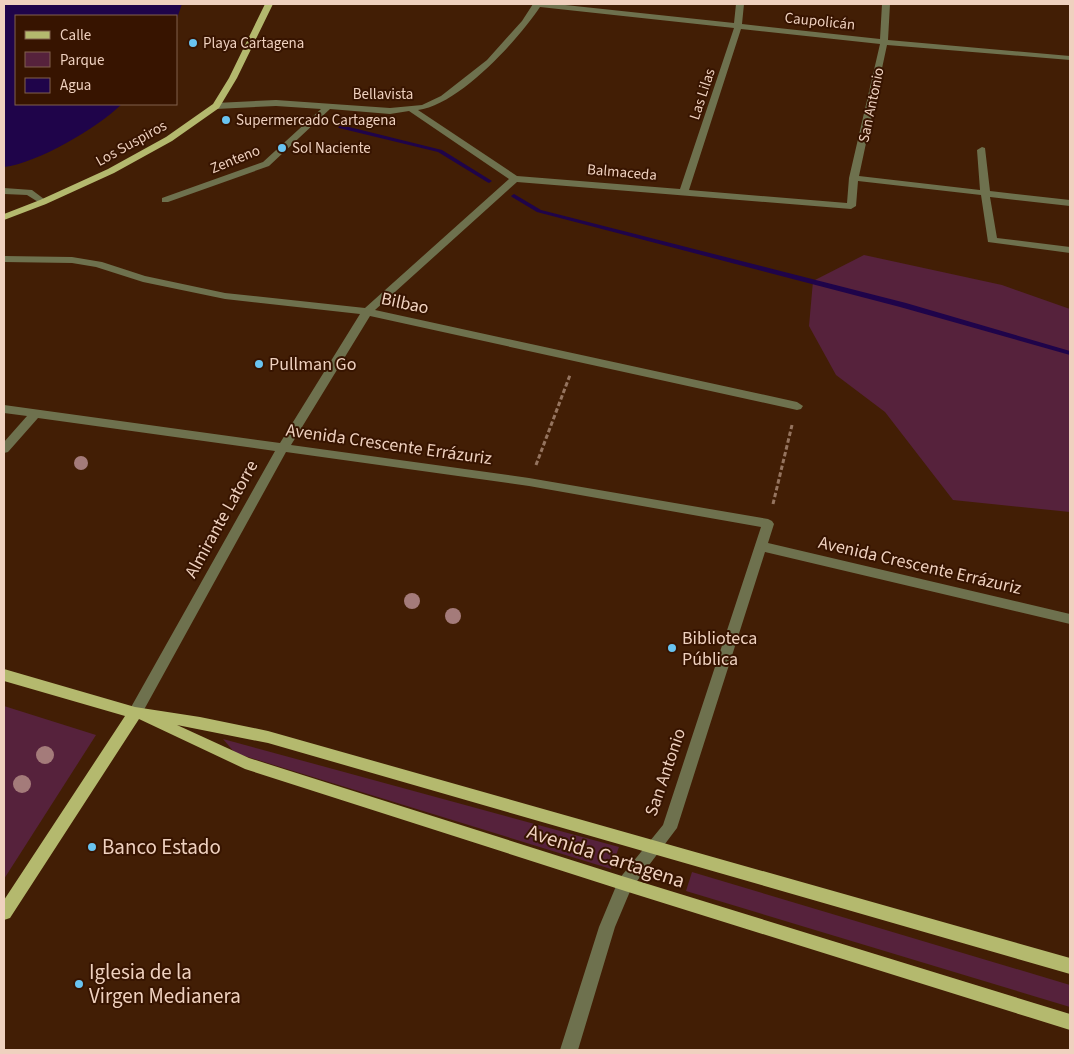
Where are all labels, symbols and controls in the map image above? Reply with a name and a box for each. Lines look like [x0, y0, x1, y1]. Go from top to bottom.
street label: Caupolicán [784, 7, 856, 36]
legend [15, 15, 178, 105]
text: Calle [60, 25, 91, 46]
place label: Playa Cartagena [203, 33, 304, 54]
marker: Playa Cartagena [187, 37, 199, 49]
text: Parque [60, 50, 104, 71]
street label: Las Lilas [684, 66, 721, 123]
street label: San Antonio [853, 66, 890, 145]
text: Agua [60, 75, 91, 96]
street label: Bellavista [353, 84, 413, 105]
place label: Supermercado Cartagena [236, 110, 396, 131]
marker: Supermercado Cartagena [220, 114, 232, 126]
street label: Los Suspiros [92, 115, 171, 172]
place label: Sol Naciente [292, 138, 371, 159]
street label: Zenteno [207, 140, 263, 179]
marker: Sol Naciente [276, 142, 288, 154]
street label: Balmaceda [586, 159, 658, 186]
street label: Bilbao [379, 286, 431, 321]
place label: Pullman Go [269, 352, 356, 377]
marker: Pullman Go [253, 358, 265, 370]
street label: Avenida Crescente Errázuriz [284, 418, 494, 471]
street label: Almirante Latorre [179, 456, 264, 583]
street label: Avenida Crescente Errázuriz [816, 530, 1024, 601]
place label: Biblioteca Pública [682, 626, 757, 672]
marker: Biblioteca Pública [666, 642, 678, 654]
street label: San Antonio [639, 725, 692, 819]
street label: Avenida Cartagena [523, 816, 689, 896]
place label: Banco Estado [102, 832, 221, 862]
marker: Banco Estado [86, 841, 98, 853]
place label: Iglesia de la Virgen Medianera [89, 957, 241, 1011]
marker: Iglesia de la Virgen Medianera [73, 978, 85, 990]

